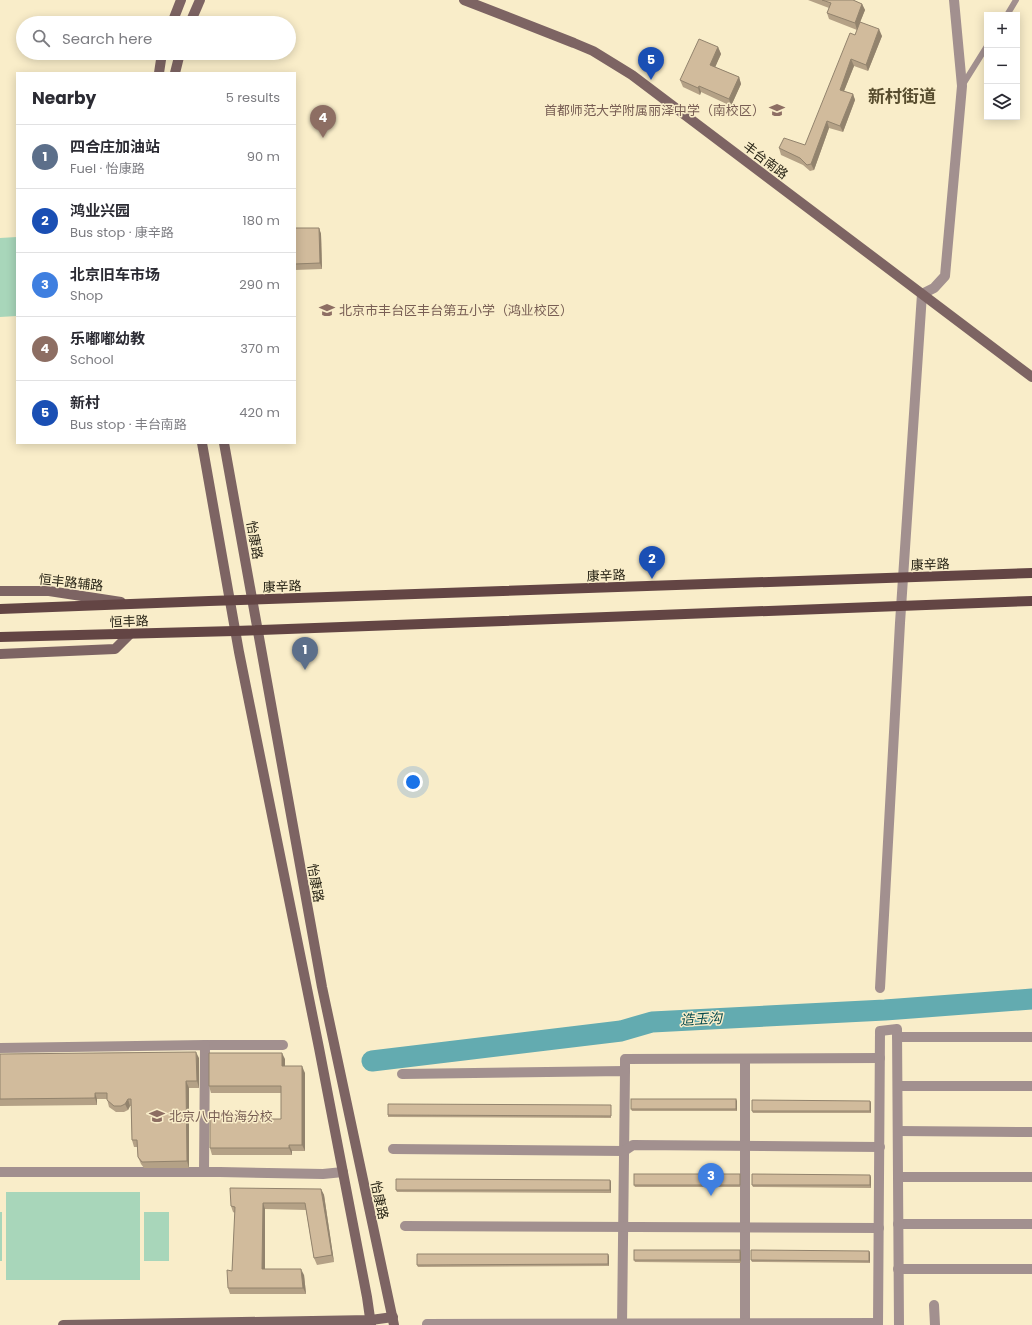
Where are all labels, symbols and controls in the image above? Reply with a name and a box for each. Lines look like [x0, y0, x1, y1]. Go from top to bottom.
map controls [984, 12, 1020, 120]
button: + [984, 12, 1020, 48]
search box [16, 16, 296, 60]
icon: search [30, 27, 52, 49]
text: Search here [62, 28, 152, 49]
pin: 5 [638, 47, 664, 80]
button: − [984, 48, 1020, 84]
district label: 新村街道 [868, 84, 936, 108]
button: layers [984, 84, 1020, 120]
text: Nearby [32, 86, 96, 110]
text: 5 results [226, 88, 280, 107]
place label: 首都师范大学附属丽泽中学（南校区） [544, 101, 765, 120]
school or university icon: 首都师范大学附属丽泽中学（南校区） [768, 101, 786, 119]
pin: 4 [310, 105, 336, 138]
text: 四合庄加油站 [70, 136, 160, 157]
street label: 丰台南路 [739, 137, 792, 184]
text: 1 [43, 147, 47, 166]
text: 90 m [247, 147, 280, 166]
text: Fuel · 怡康路 [70, 159, 145, 178]
text: 鸿业兴园 [70, 200, 130, 221]
text: 2 [41, 211, 49, 230]
text: 180 m [243, 211, 280, 230]
text: Bus stop · 康辛路 [70, 223, 174, 242]
text: 北京旧车市场 [70, 264, 160, 285]
text: 3 [41, 275, 49, 294]
text: 290 m [239, 275, 280, 294]
text: Shop [70, 286, 103, 305]
school or university icon: 北京市丰台区丰台第五小学（鸿业校区） [318, 301, 336, 319]
place label: 北京市丰台区丰台第五小学（鸿业校区） [339, 301, 573, 320]
text: 乐嘟嘟幼教 [70, 328, 145, 349]
text: 4 [41, 339, 49, 358]
text: 370 m [240, 339, 280, 358]
text: School [70, 350, 114, 369]
text: 新村 [70, 392, 100, 413]
text: 5 [41, 403, 49, 422]
text: 420 m [239, 403, 280, 422]
text: Bus stop · 丰台南路 [70, 415, 187, 434]
street label: 怡康路 [242, 519, 267, 561]
pin: 2 [639, 546, 665, 579]
street label: 康辛路 [910, 554, 950, 575]
street label: 康辛路 [586, 565, 626, 586]
street label: 恒丰路辅路 [38, 570, 104, 595]
street label: 康辛路 [262, 576, 302, 597]
street label: 恒丰路 [109, 611, 149, 632]
pin: 1 [292, 637, 318, 670]
your location [403, 772, 423, 792]
street label: 怡康路 [303, 862, 328, 904]
water label: 造玉沟 [680, 1008, 724, 1030]
school or university icon: 北京八中怡海分校 [148, 1107, 166, 1125]
place label: 北京八中怡海分校 [169, 1107, 273, 1126]
pin: 3 [698, 1163, 724, 1196]
street label: 怡康路 [366, 1179, 393, 1221]

